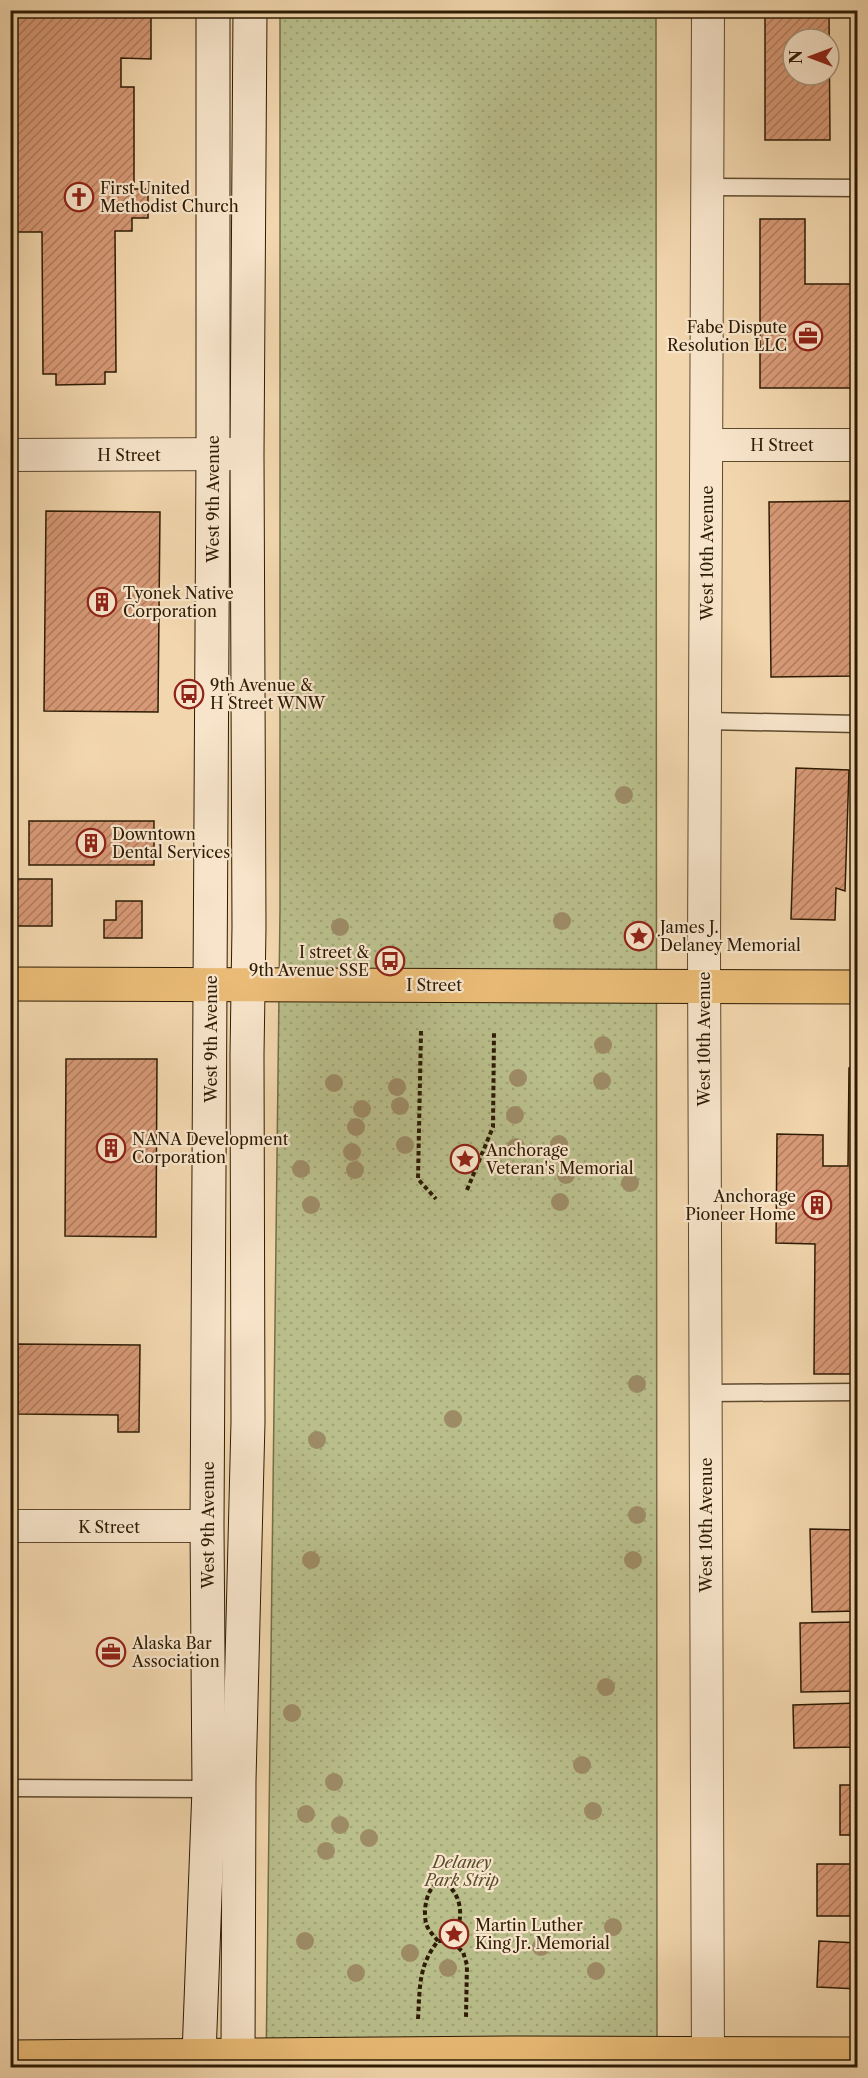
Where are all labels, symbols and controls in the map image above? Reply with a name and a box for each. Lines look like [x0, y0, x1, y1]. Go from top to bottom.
north arrow [781, 27, 841, 87]
text: N [786, 50, 806, 64]
place label: First United Methodist Church [100, 178, 239, 216]
church icon: First United Methodist Church [63, 181, 95, 213]
place label: Fabe Dispute Resolution LLC [667, 317, 787, 355]
office icon: Fabe Dispute Resolution LLC [792, 320, 824, 352]
street label: West 9th Avenue [203, 435, 223, 564]
street label: H Street [750, 435, 814, 455]
street label: H Street [97, 445, 161, 465]
street label: West 10th Avenue [697, 485, 717, 621]
place label: Tyonek Native Corporation [123, 583, 234, 621]
building icon: Tyonek Native Corporation [86, 586, 118, 618]
place label: 9th Avenue & H Street WNW [210, 675, 326, 713]
bus stop icon: 9th Avenue & H Street WNW [173, 678, 205, 710]
place label: Downtown Dental Services [112, 824, 230, 862]
building icon: Downtown Dental Services [75, 827, 107, 859]
place label: James J. Delaney Memorial [657, 917, 801, 955]
place icon: James J. Delaney Memorial [623, 920, 655, 952]
place label: I street & 9th Avenue SSE [249, 942, 369, 980]
bus stop icon: I street & 9th Avenue SSE [374, 945, 406, 977]
street label: West 10th Avenue [694, 971, 714, 1107]
street label: West 9th Avenue [201, 975, 221, 1104]
street label: I Street [406, 975, 462, 995]
place label: NANA Development Corporation [132, 1129, 289, 1167]
building icon: NANA Development Corporation [95, 1132, 127, 1164]
place label: Anchorage Veteran's Memorial [485, 1140, 634, 1178]
place icon: Anchorage Veteran's Memorial [449, 1143, 481, 1175]
place label: Anchorage Pioneer Home [685, 1186, 796, 1224]
building icon: Anchorage Pioneer Home [801, 1189, 833, 1221]
street label: West 10th Avenue [696, 1457, 716, 1593]
street label: West 9th Avenue [198, 1461, 218, 1590]
street label: K Street [78, 1517, 140, 1537]
place label: Alaska Bar Association [131, 1633, 220, 1671]
office icon: Alaska Bar Association [95, 1636, 127, 1668]
park label: Delaney Park Strip [423, 1852, 499, 1890]
place label: Martin Luther King Jr. Memorial [475, 1915, 610, 1953]
place icon: Martin Luther King Jr. Memorial [438, 1918, 470, 1950]

